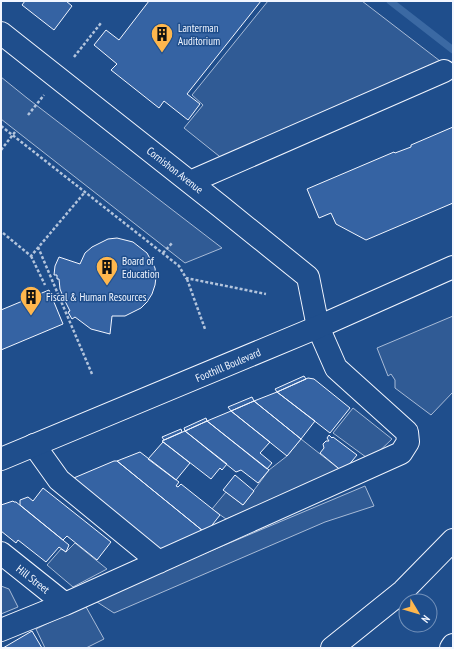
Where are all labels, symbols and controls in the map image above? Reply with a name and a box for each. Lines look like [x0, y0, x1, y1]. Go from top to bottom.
building icon: Lanterman Auditorium [149, 21, 175, 54]
place label: Lanterman Auditorium [178, 21, 220, 48]
street label: Cornishon Avenue [144, 144, 206, 197]
building icon: Board of Education [94, 254, 120, 287]
place label: Board of Education [122, 254, 160, 281]
building icon: Fiscal & Human Resources [18, 284, 44, 317]
place label: Fiscal & Human Resources [46, 290, 147, 304]
street label: Foothill Boulevard [193, 345, 263, 385]
street label: Hill Street [14, 562, 52, 596]
north arrow [398, 593, 438, 633]
text: N [419, 613, 433, 626]

